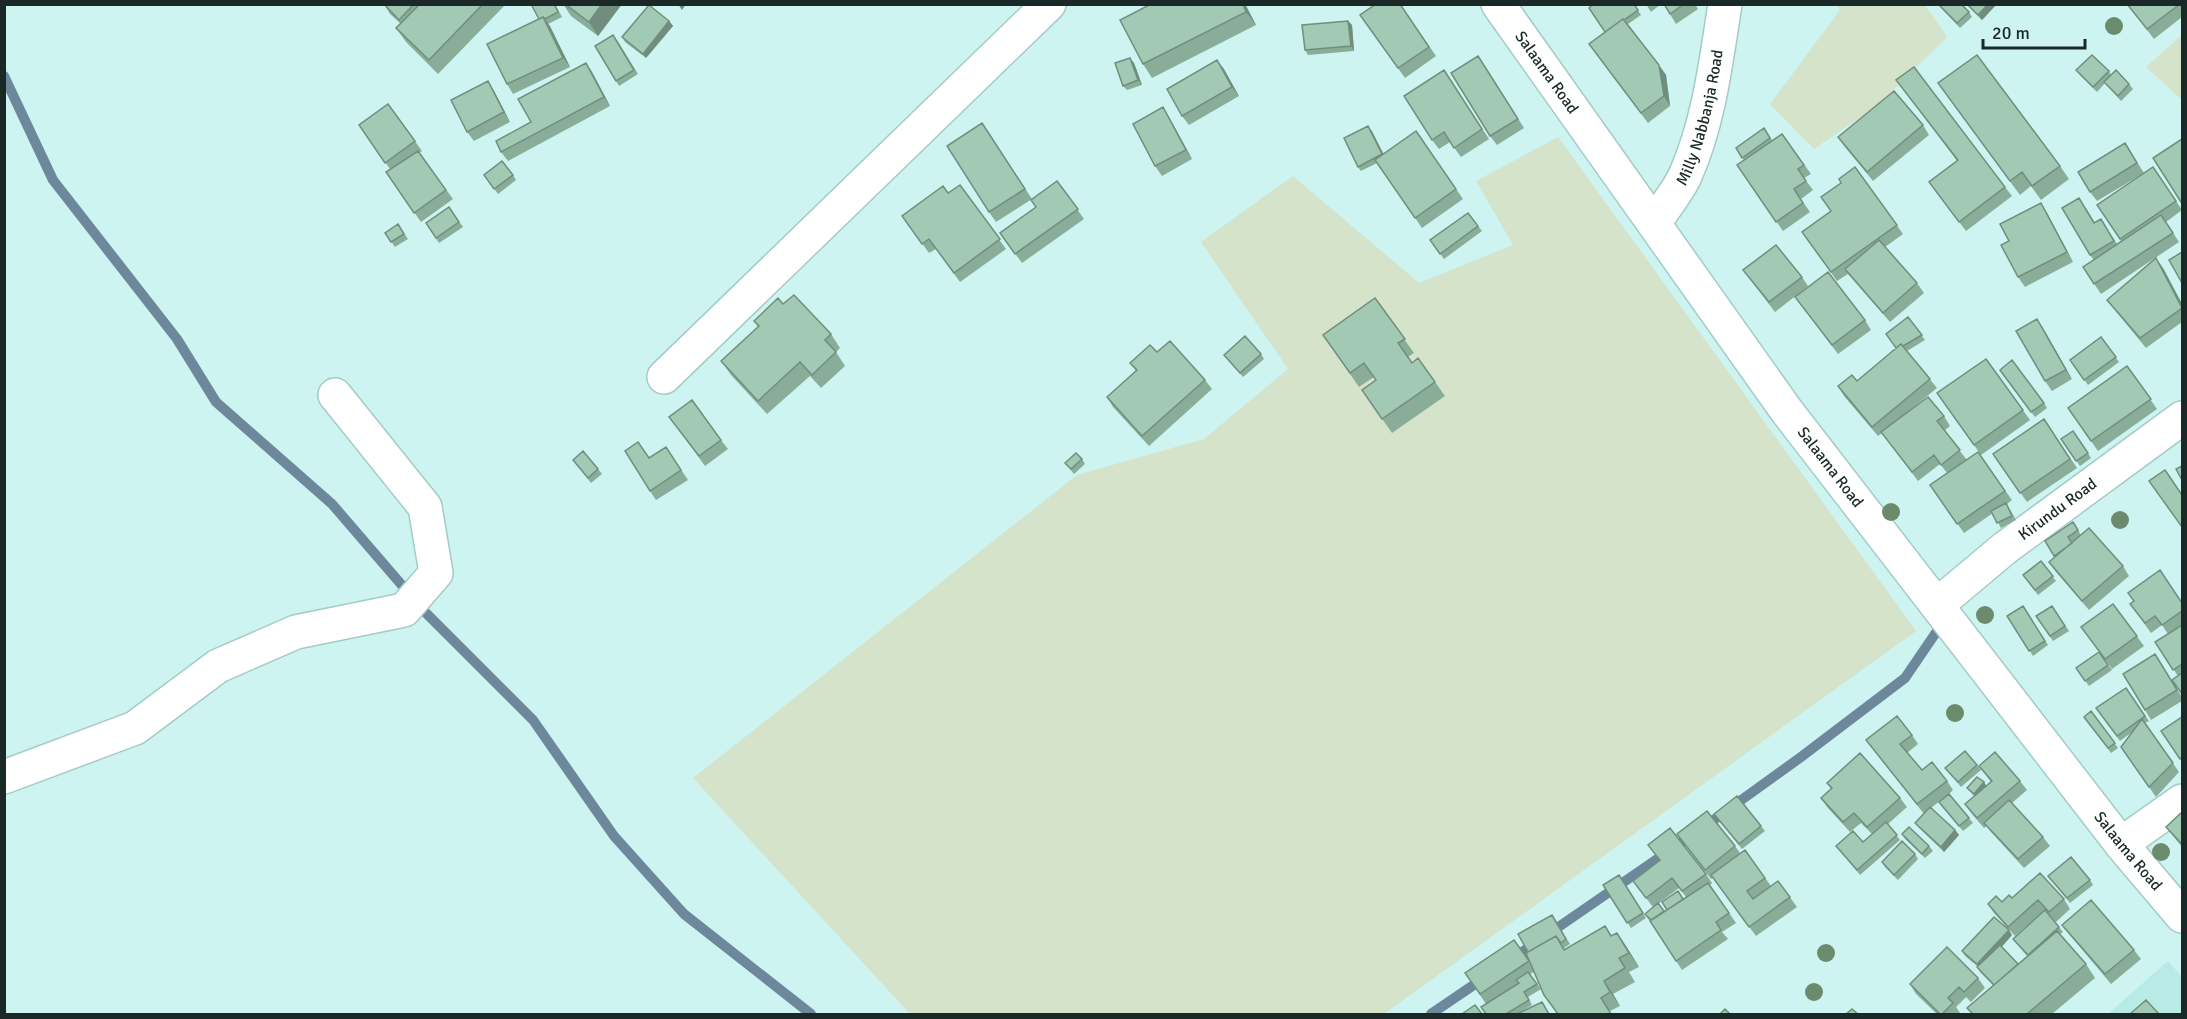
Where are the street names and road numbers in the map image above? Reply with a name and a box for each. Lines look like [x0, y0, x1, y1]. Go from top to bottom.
street label: Salaama Road [1510, 27, 1583, 118]
street label: Milly Nabbanja Road [1672, 48, 1728, 189]
street label: Salaama Road [1793, 423, 1868, 512]
street label: Kirundu Road [2014, 474, 2101, 545]
street label: Salaama Road [2090, 808, 2166, 895]

